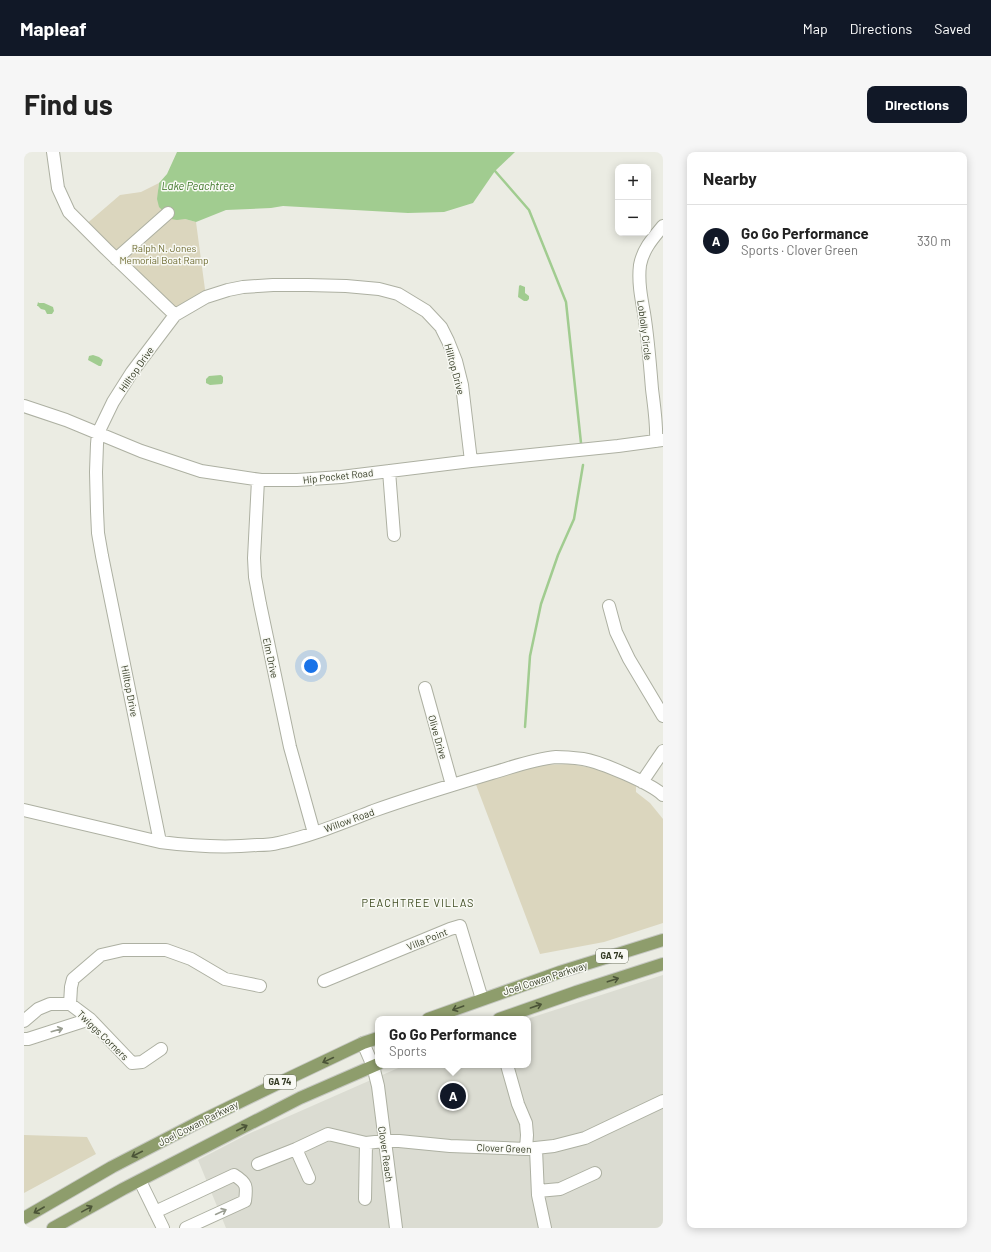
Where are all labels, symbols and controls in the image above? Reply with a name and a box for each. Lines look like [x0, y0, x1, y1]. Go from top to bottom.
text: Mapleaf [20, 17, 87, 40]
text: Map [803, 20, 828, 37]
text: Directions [850, 20, 912, 37]
text: Saved [934, 20, 971, 37]
button: Directions [867, 86, 967, 123]
text: Find us [24, 87, 113, 121]
map controls [615, 164, 651, 236]
button: + [615, 164, 651, 200]
text: Nearby [703, 168, 757, 188]
water label: Lake Peachtree [162, 179, 235, 192]
button: − [615, 200, 651, 236]
text: Go Go Performance [741, 224, 869, 242]
text: A [712, 233, 720, 249]
text: 330 m [917, 233, 951, 249]
park label: Ralph N. Jones Memorial Boat Ramp [119, 242, 209, 266]
text: Sports · Clover Green [741, 242, 858, 258]
street label: Loblolly Circle [635, 299, 655, 361]
street label: Hilltop Drive [442, 342, 468, 396]
street label: Hilltop Drive [116, 344, 156, 394]
street label: Hip Pocket Road [302, 466, 374, 486]
street label: Elm Drive [261, 637, 281, 679]
your location [301, 656, 321, 676]
street label: Hilltop Drive [119, 664, 141, 718]
street label: Olive Drive [426, 714, 450, 760]
street label: Willow Road [322, 805, 376, 835]
district label: PEACHTREE VILLAS [361, 896, 475, 909]
street label: Villa Point [405, 925, 449, 953]
road number: GA 74 [596, 949, 628, 963]
street label: Joel Cowan Parkway [501, 959, 589, 997]
one-way arrow [607, 976, 620, 983]
one-way arrow [529, 1002, 542, 1009]
one-way arrow [452, 1004, 464, 1012]
street label: Twiggs Corners [75, 1007, 131, 1063]
popup [375, 1016, 531, 1068]
text: Go Go Performance [389, 1025, 517, 1043]
one-way arrow [50, 1026, 63, 1033]
text: Sports [389, 1043, 427, 1059]
one-way arrow [322, 1057, 334, 1064]
road number: GA 74 [264, 1075, 296, 1089]
pin: A [440, 1081, 466, 1111]
street label: Joel Cowan Parkway [156, 1097, 240, 1148]
one-way arrow [236, 1124, 248, 1131]
street label: Clover Reach [376, 1125, 396, 1183]
street label: Clover Green [476, 1141, 532, 1155]
one-way arrow [131, 1151, 143, 1158]
one-way arrow [81, 1205, 93, 1212]
one-way arrow [33, 1206, 45, 1214]
one-way arrow [215, 1208, 227, 1215]

